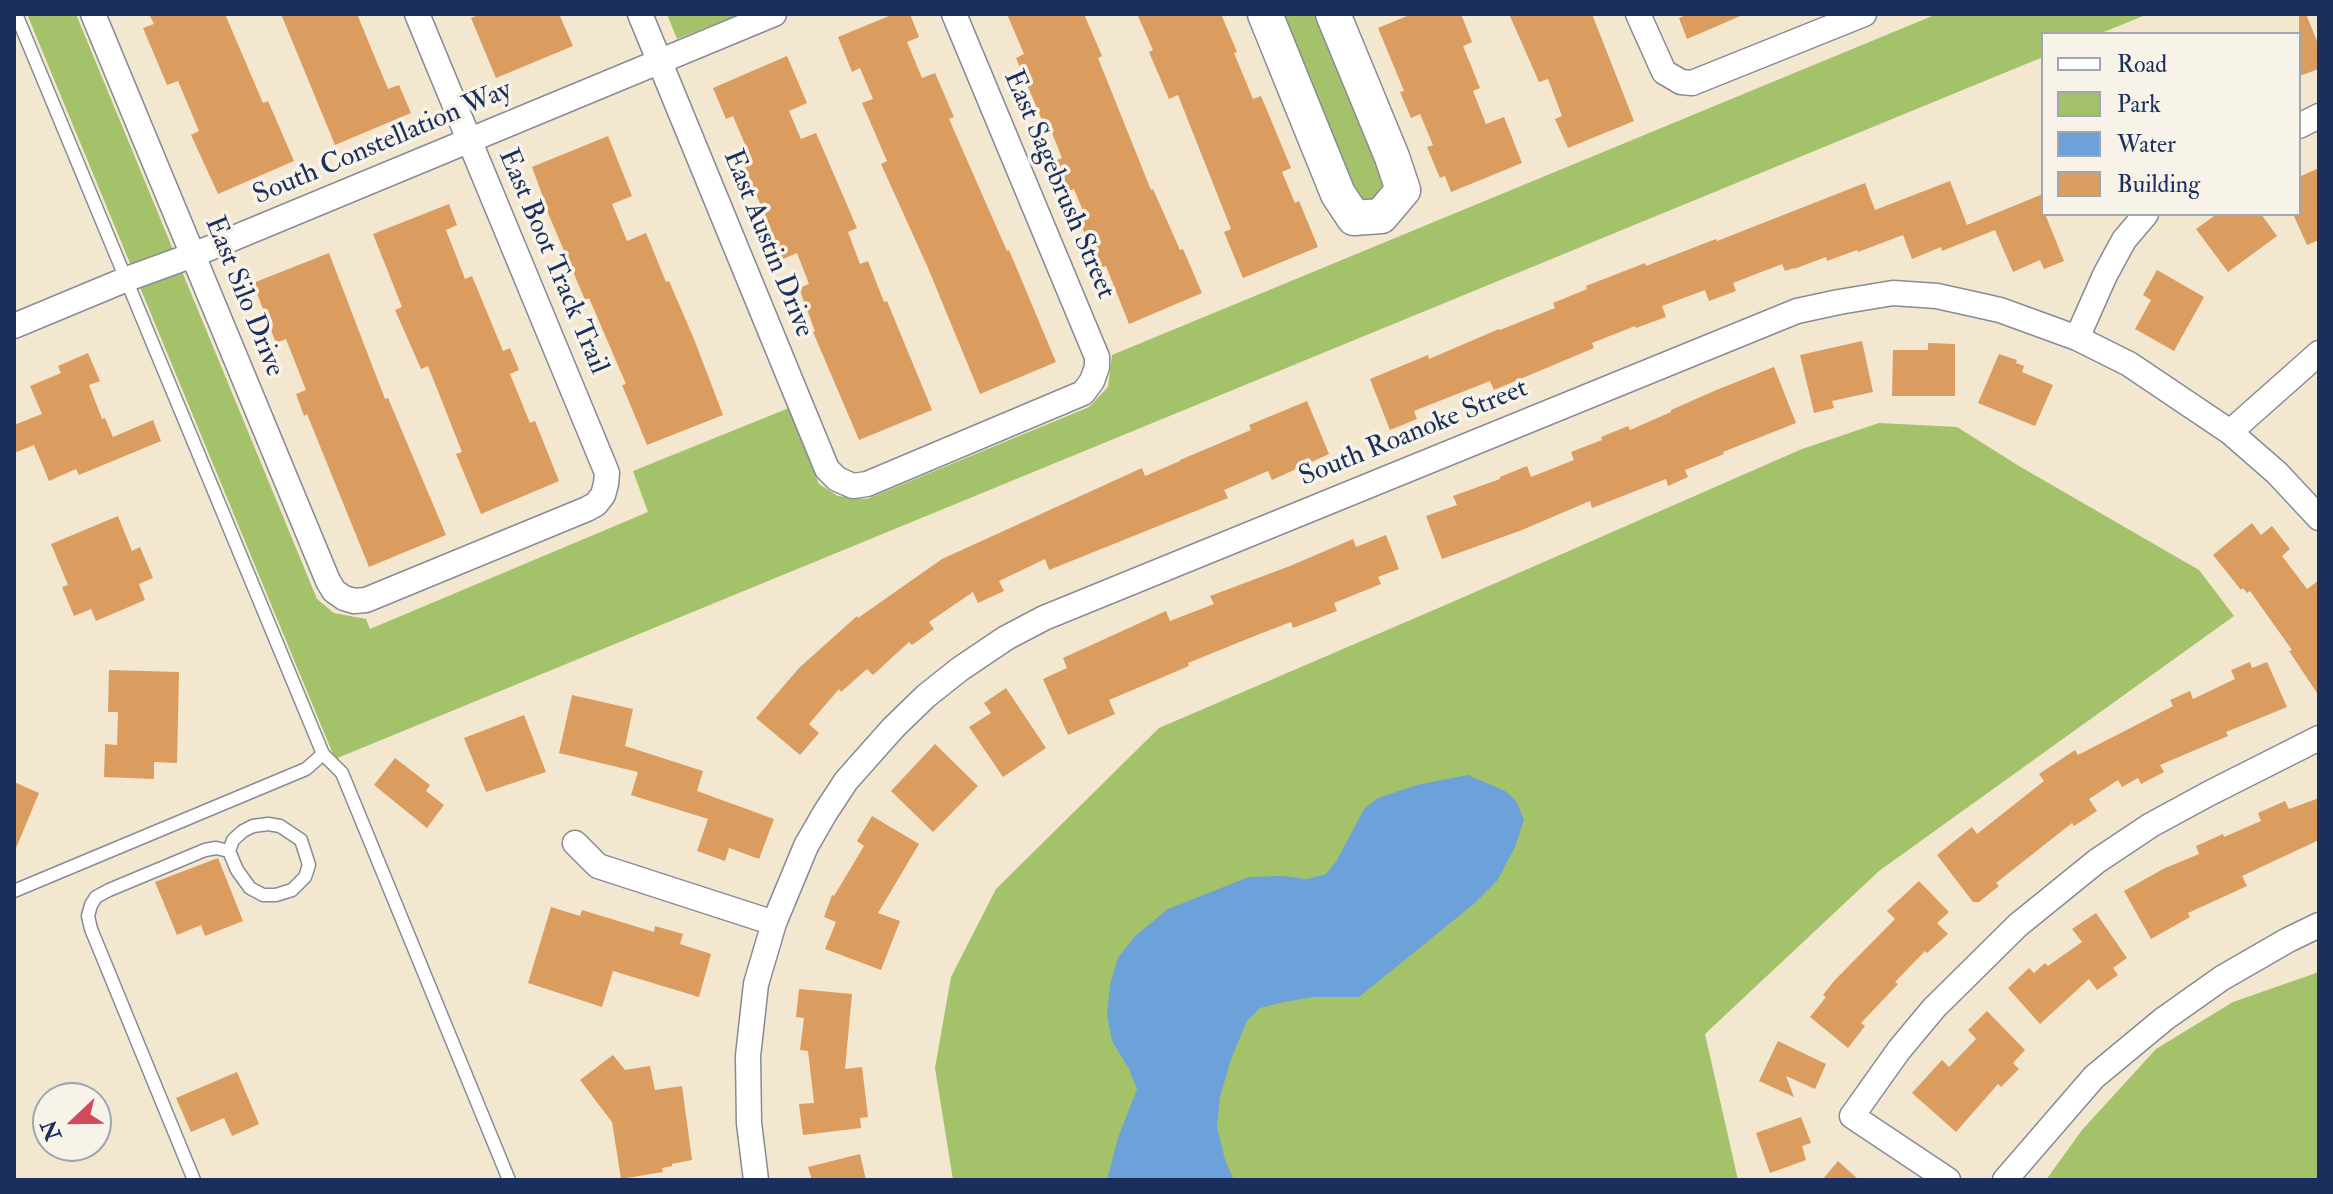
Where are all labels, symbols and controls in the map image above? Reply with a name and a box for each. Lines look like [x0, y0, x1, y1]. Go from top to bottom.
legend [2041, 32, 2301, 216]
text: Road [2117, 49, 2167, 80]
street label: East Sagebrush Street [995, 66, 1121, 304]
street label: South Constellation Way [249, 74, 517, 214]
text: Park [2117, 89, 2161, 120]
text: Water [2117, 129, 2176, 160]
street label: East Boot Track Trail [489, 144, 615, 380]
street label: East Austin Drive [714, 145, 820, 343]
text: Building [2117, 169, 2200, 200]
street label: East Silo Drive [196, 212, 290, 382]
street label: South Roanoke Street [1295, 373, 1533, 495]
north arrow [32, 1082, 112, 1162]
text: N [35, 1116, 68, 1145]

